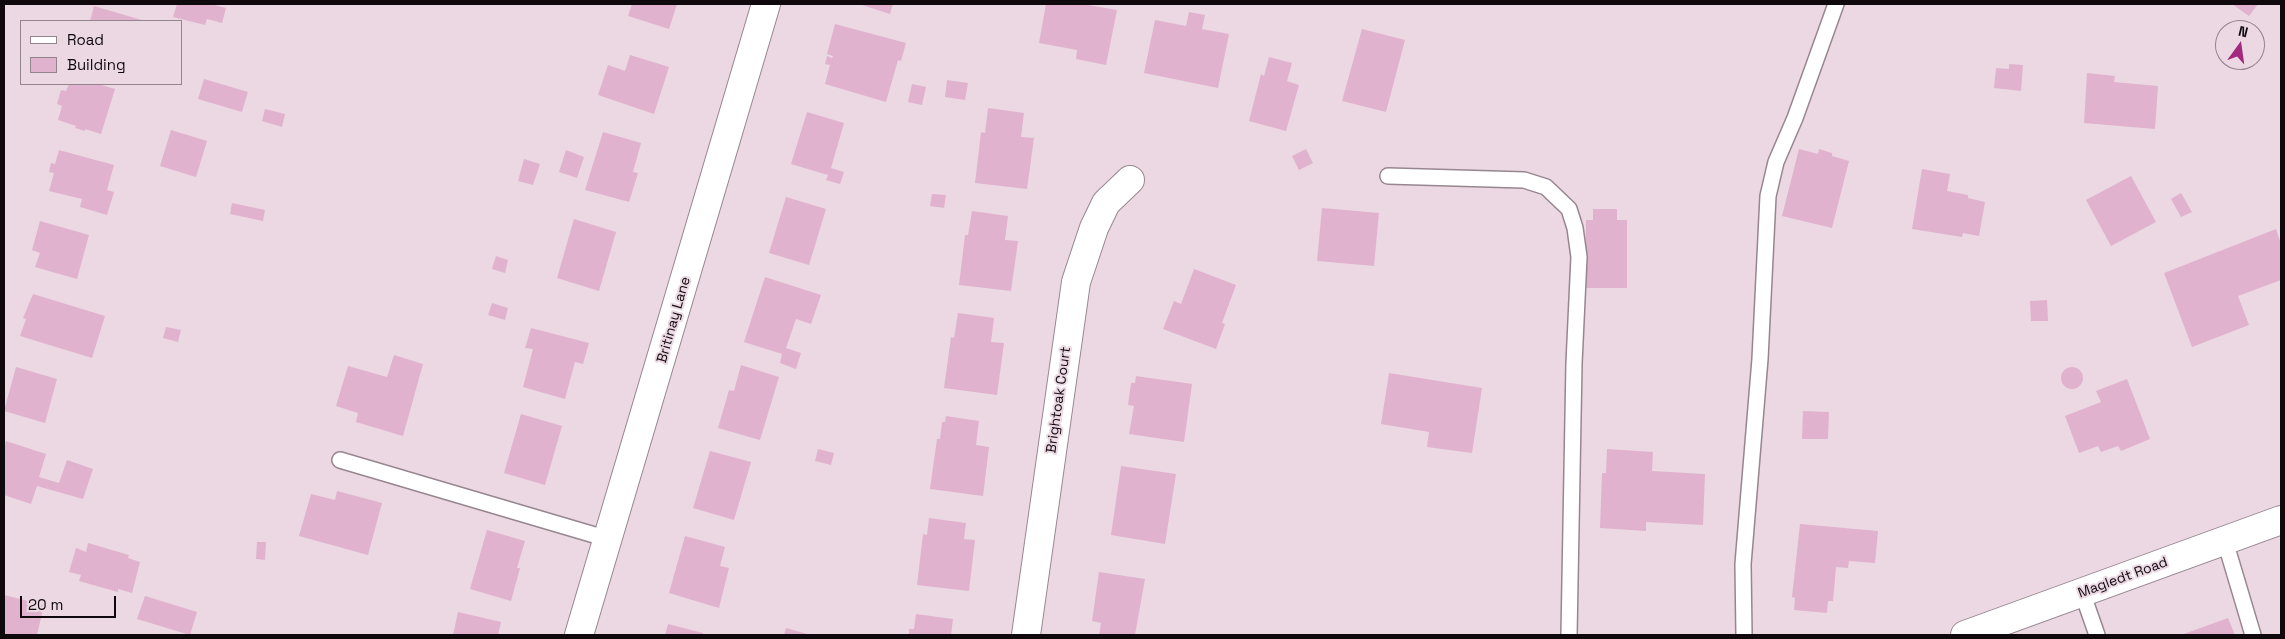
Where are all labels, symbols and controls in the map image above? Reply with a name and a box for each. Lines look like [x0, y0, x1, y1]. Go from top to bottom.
legend [20, 20, 182, 85]
north arrow [2215, 20, 2265, 70]
text: N [2237, 22, 2250, 41]
text: Road [67, 30, 104, 49]
text: Building [67, 55, 126, 74]
street label: Britinay Lane [654, 275, 694, 365]
street label: Brightoak Court [1043, 346, 1075, 454]
street label: Magledt Road [2076, 554, 2170, 602]
scale bar [22, 586, 119, 618]
text: 20 m [28, 595, 63, 614]

